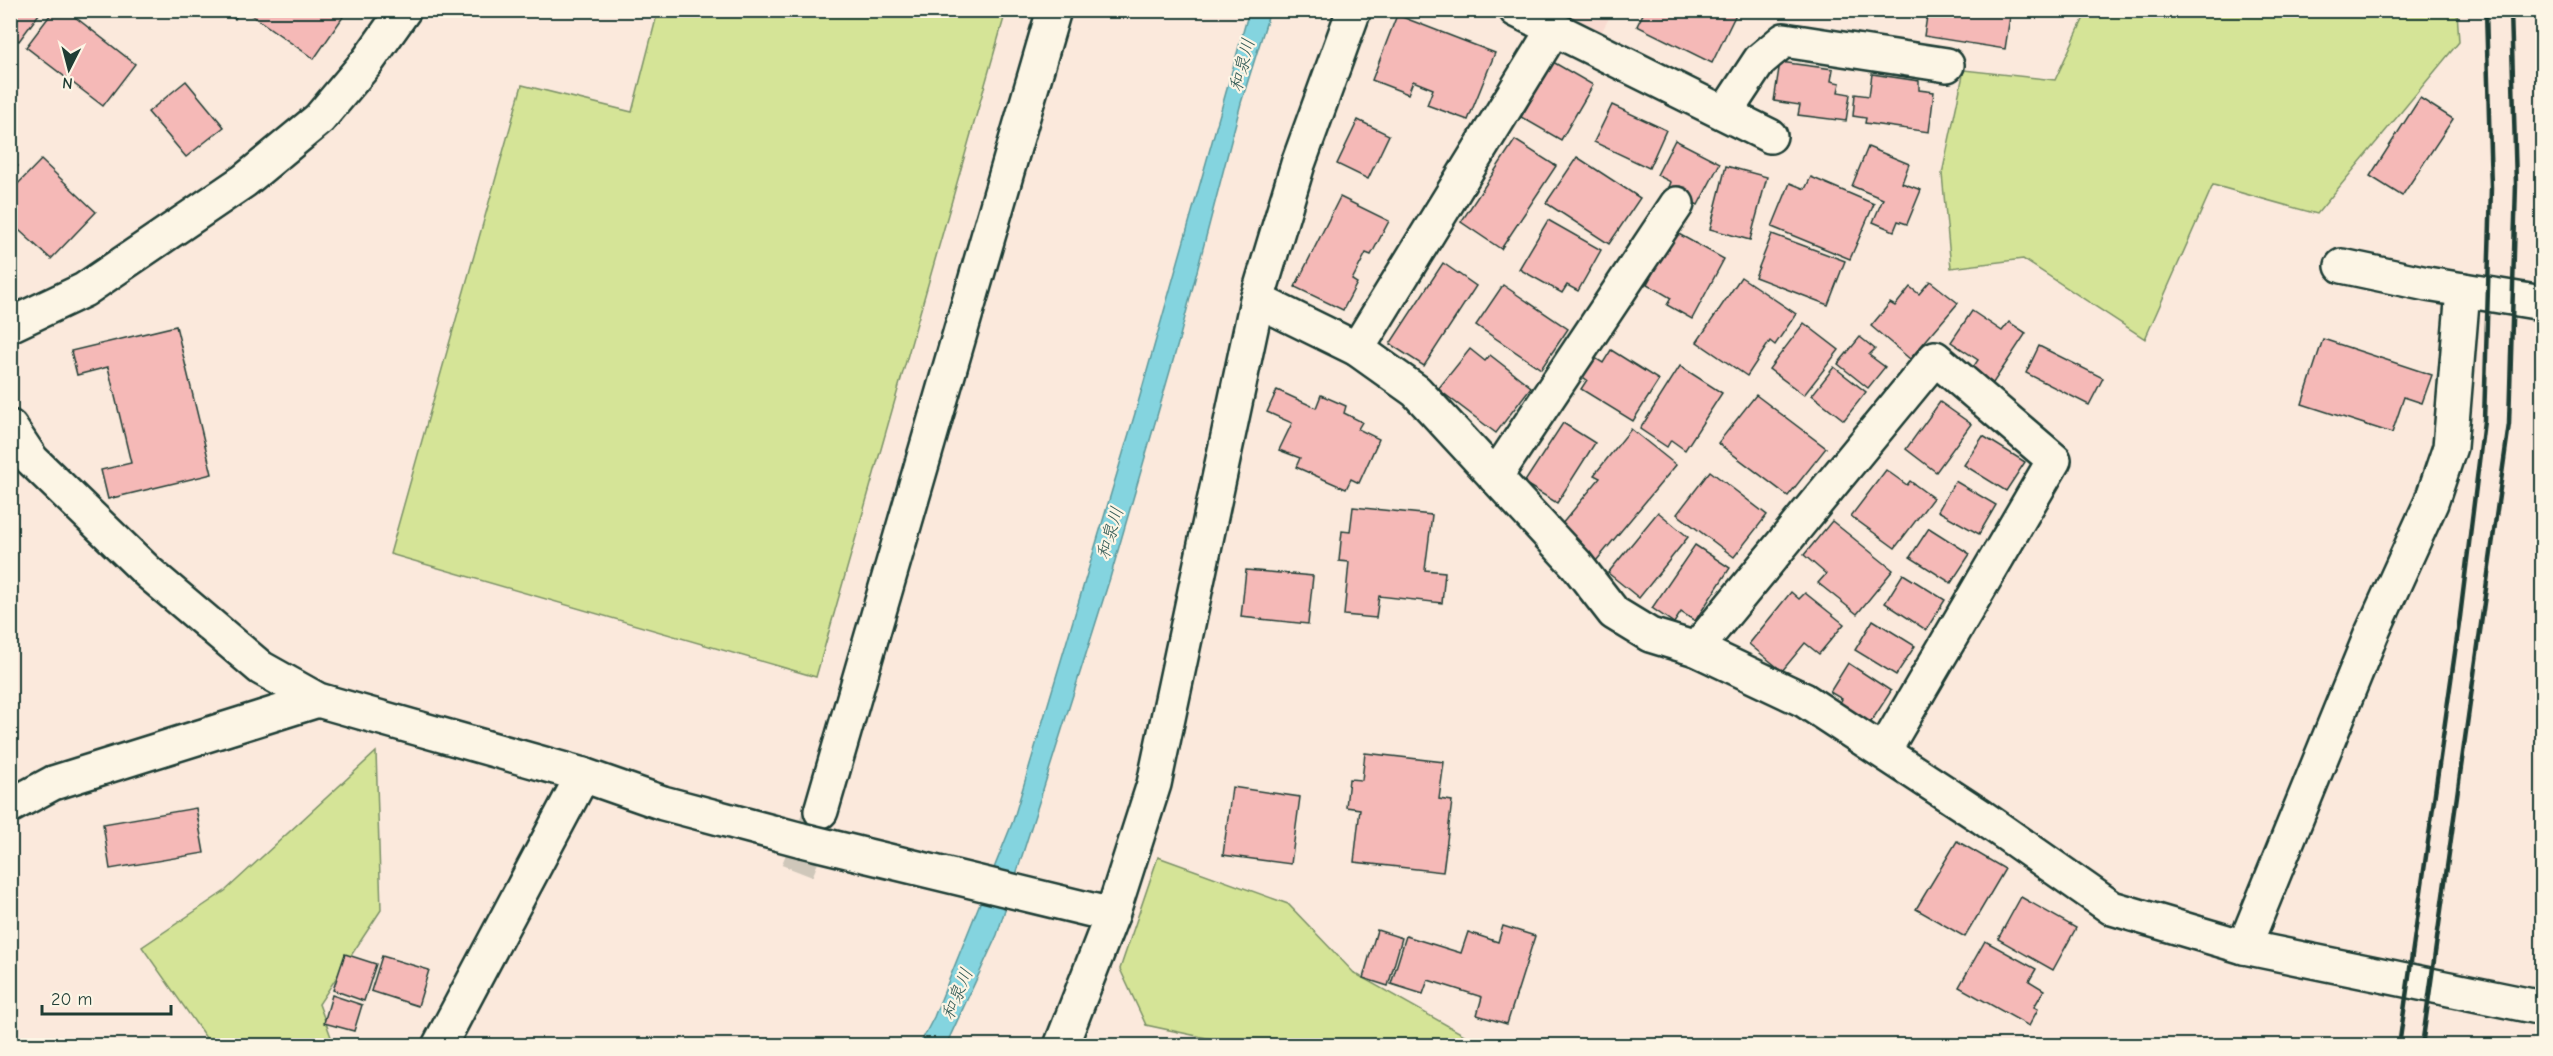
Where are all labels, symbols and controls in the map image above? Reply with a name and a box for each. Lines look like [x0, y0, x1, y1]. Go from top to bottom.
water label: 和泉川 [1225, 36, 1260, 94]
north arrow [39, 39, 99, 99]
text: N [61, 73, 74, 92]
water label: 和泉川 [1093, 504, 1128, 562]
water label: 和泉川 [937, 965, 978, 1023]
scale bar [42, 978, 171, 1016]
text: 20 m [51, 989, 92, 1010]

